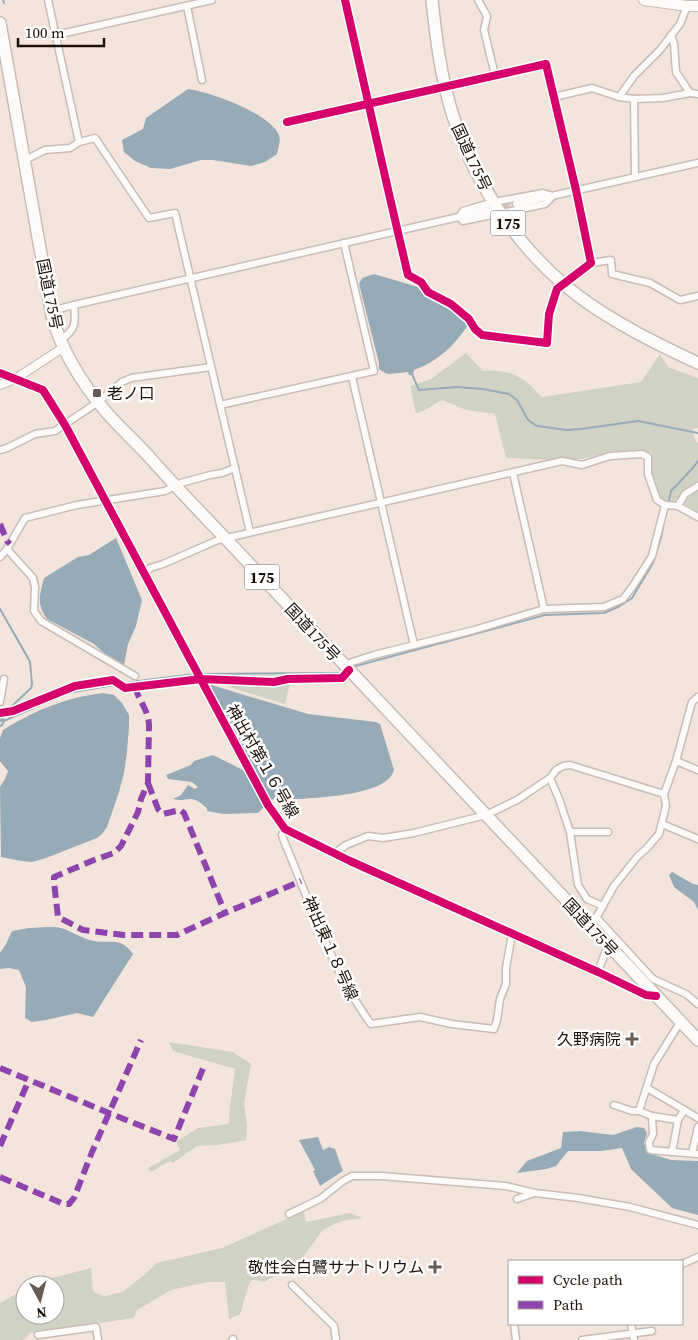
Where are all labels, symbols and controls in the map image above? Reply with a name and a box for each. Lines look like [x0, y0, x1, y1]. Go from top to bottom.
scale bar [18, 15, 104, 47]
text: 100 m [25, 22, 65, 43]
street label: 国道175号 [447, 120, 497, 194]
road number: 175 [490, 210, 526, 236]
street label: 国道175号 [32, 256, 68, 332]
place label: 老ノ口 [107, 382, 155, 404]
marker: 老ノ口 [91, 387, 103, 399]
road number: 175 [244, 564, 280, 590]
street label: 国道175号 [280, 598, 346, 666]
street label: 神出村第１６号線 [221, 700, 305, 822]
street label: 神出東１８号線 [298, 892, 364, 1004]
street label: 国道175号 [558, 893, 624, 961]
place label: 久野病院 [557, 1028, 621, 1050]
marker: 久野病院 [625, 1032, 639, 1046]
place label: 敬性会白鷺サナトリウム [248, 1256, 424, 1278]
marker: 敬性会白鷺サナトリウム [428, 1260, 442, 1274]
legend [508, 1260, 683, 1325]
text: Cycle path [553, 1269, 623, 1290]
north arrow [15, 1275, 65, 1325]
text: Path [553, 1294, 583, 1315]
text: N [35, 1302, 48, 1323]

